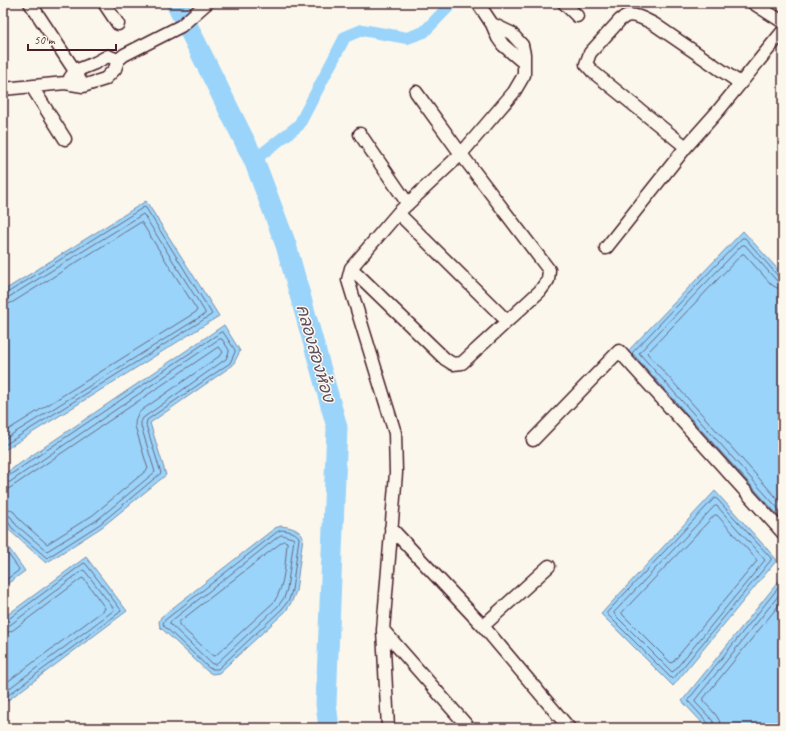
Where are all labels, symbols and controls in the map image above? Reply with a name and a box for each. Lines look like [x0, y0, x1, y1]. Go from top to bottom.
scale bar [28, 26, 116, 52]
text: 50 m [34, 32, 56, 48]
water label: คลองสองห้อง [292, 302, 341, 405]

